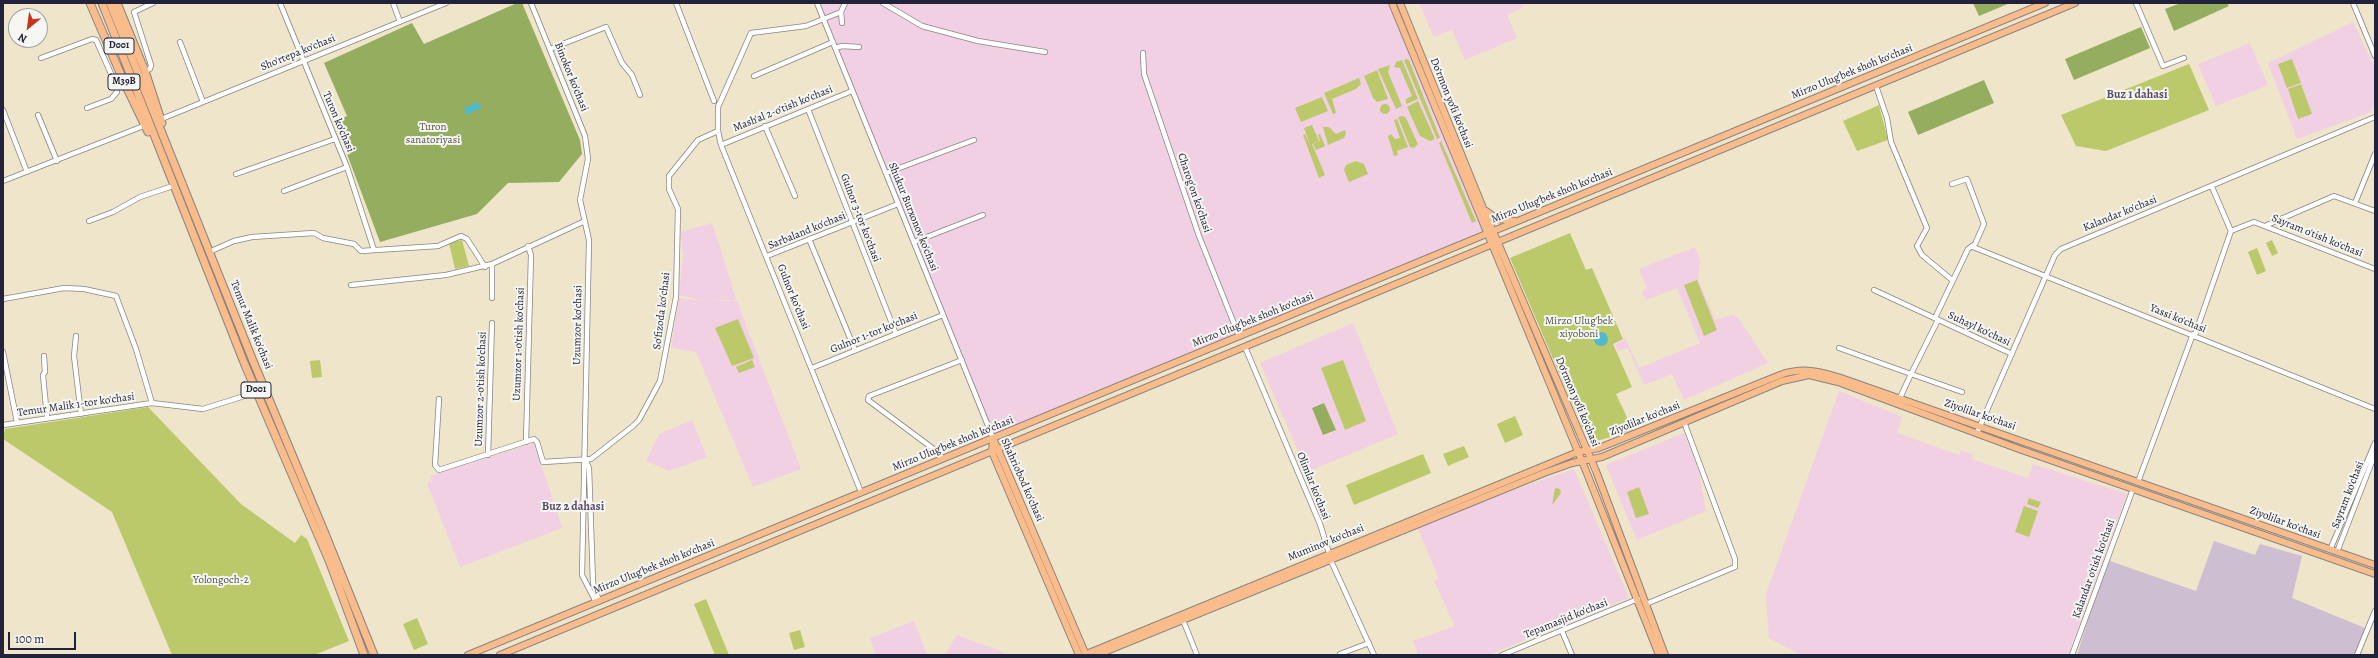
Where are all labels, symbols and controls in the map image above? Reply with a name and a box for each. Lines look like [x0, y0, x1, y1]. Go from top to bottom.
north arrow [8, 8, 48, 48]
text: N [15, 30, 30, 47]
street label: Sho'rtepa ko'chasi [259, 32, 337, 74]
road number: D001 [104, 38, 134, 54]
street label: Binokor ko'chasi [551, 41, 591, 113]
street label: Mirzo Ulug'bek shoh ko'chasi [1790, 42, 1914, 102]
street label: Do‘rmon yo‘li ko‘chasi [1427, 56, 1475, 150]
road number: M39B [108, 74, 140, 90]
street label: Mash'al 2-o'tish ko'chasi [731, 83, 835, 135]
district label: Buz 1 dahasi [2107, 88, 2167, 102]
street label: Turon ko'chasi [319, 90, 357, 154]
park label: Turon sanatoriyasi [406, 120, 460, 146]
street label: Charog'on ko'chasi [1174, 152, 1214, 234]
street label: Shukur Burxonov ko'chasi [885, 161, 941, 273]
street label: Mirzo Ulug'bek shoh ko'chasi [1490, 166, 1614, 226]
street label: Gulnor 3-tor koʻchasi [837, 172, 883, 264]
street label: Kalandar ko'chasi [2081, 193, 2159, 235]
street label: Sarbaland ko'chasi [766, 209, 848, 253]
street label: Sayram o'tish ko'chasi [2269, 212, 2365, 260]
street label: Gulnor koʻchasi [774, 262, 812, 332]
street label: So'fizoda ko'chasi [651, 272, 673, 350]
street label: Temur Malik ko'chasi [227, 279, 275, 371]
street label: Uzumzor ko'chasi [571, 285, 585, 365]
street label: Uzumzor 1-o'tish ko'chasi [510, 287, 528, 401]
street label: Mirzo Ulug'bek shoh ko'chasi [1191, 290, 1315, 350]
street label: Yassi ko'chasi [2148, 302, 2208, 336]
street label: Gulnor 1-tor koʻchasi [828, 309, 920, 357]
street label: Suhayl ko'chasi [1946, 309, 2012, 349]
park label: Mirzo Ulug'bek xiyoboni [1545, 314, 1613, 340]
street label: Uzumzor 2-o'tish ko'chasi [472, 331, 490, 447]
street label: Do‘rmon yo‘li ko‘chasi [1552, 355, 1602, 449]
road number: D001 [241, 382, 271, 398]
street label: Temur Malik 1-tor ko'chasi [17, 390, 135, 420]
street label: Ziyolilar ko'chasi [1943, 397, 2017, 433]
street label: Ziyolilar ko'chasi [1608, 399, 1682, 439]
street label: Mirzo Ulug'bek shoh ko'chasi [891, 414, 1015, 474]
street label: Shahriobod ko'chasi [998, 436, 1046, 524]
street label: Olimlar ko'chasi [1293, 450, 1333, 522]
street label: Sayram ko'chasi [2329, 459, 2367, 531]
district label: Buz 2 dahasi [542, 500, 604, 514]
street label: Ziyolilar ko'chasi [2248, 504, 2322, 542]
street label: Kalandar o'tish ko'chasi [2070, 518, 2118, 620]
street label: Muminov ko'chasi [1286, 522, 1366, 564]
street label: Mirzo Ulug'bek shoh ko'chasi [592, 537, 716, 597]
park label: Yolongoch-2 [193, 573, 249, 587]
street label: Tepamasjid ko'chasi [1522, 596, 1610, 642]
scale bar [10, 624, 78, 650]
text: 100 m [15, 631, 44, 647]

